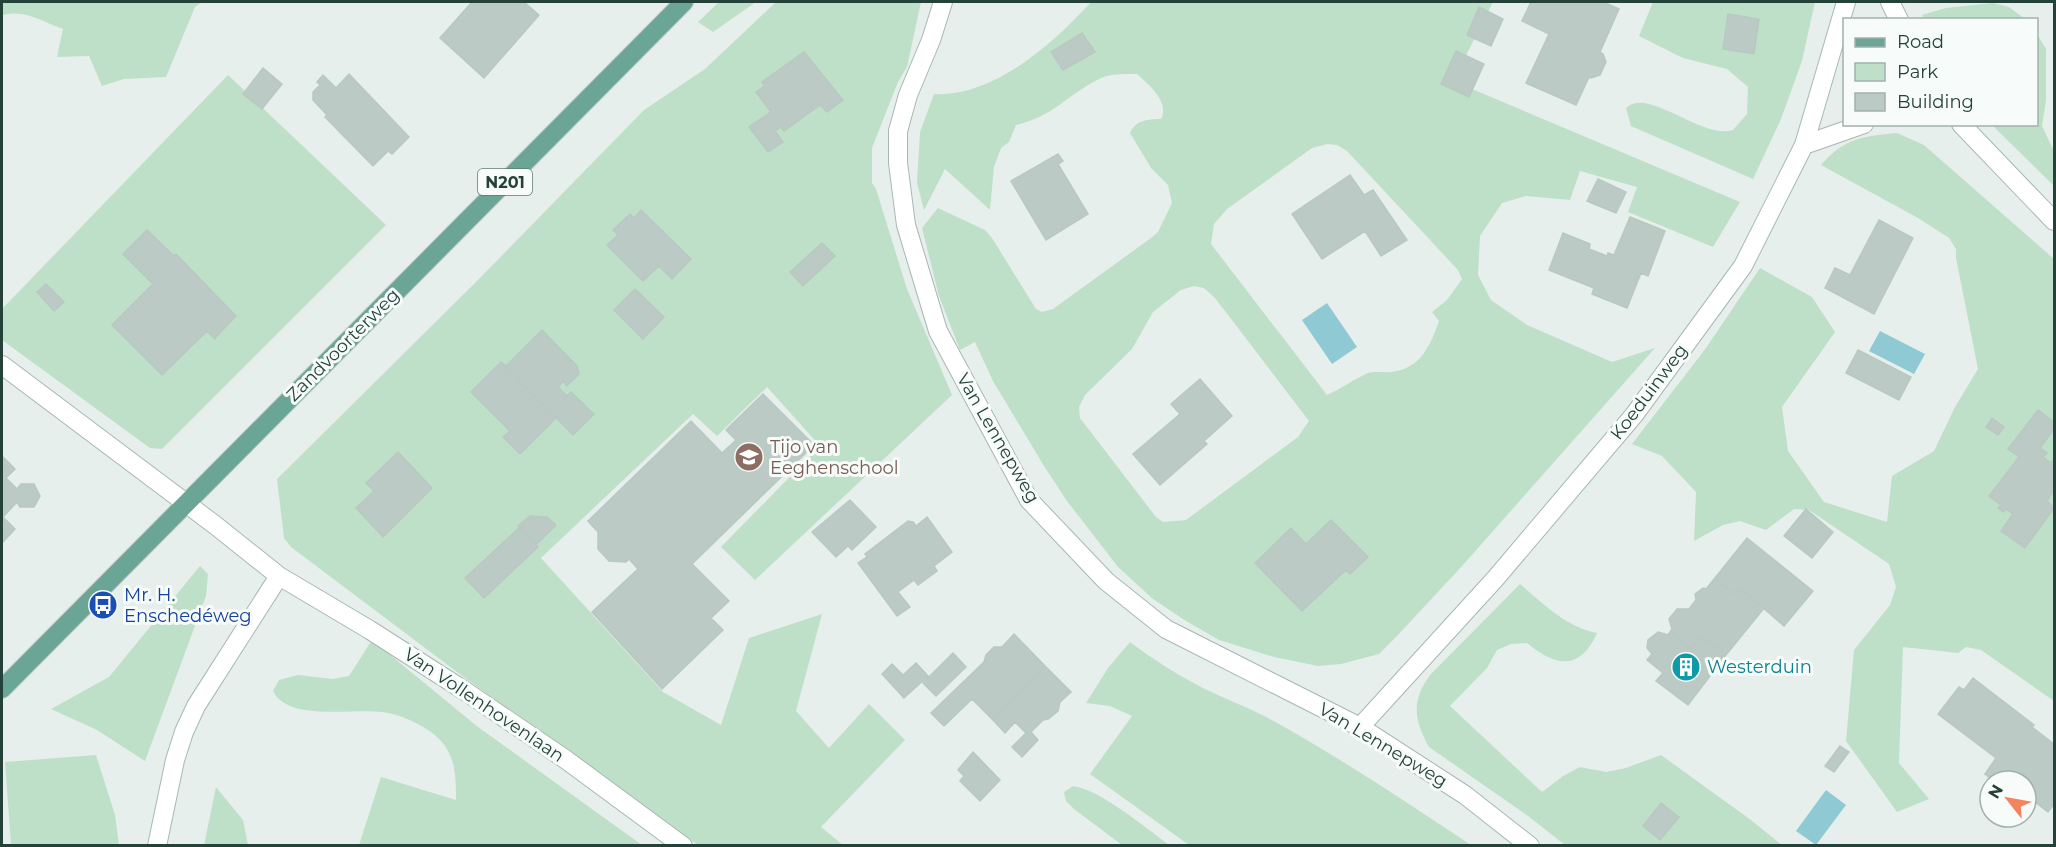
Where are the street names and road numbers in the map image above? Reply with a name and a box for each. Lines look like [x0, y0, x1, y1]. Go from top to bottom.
road number: N201 [478, 169, 532, 195]
street label: Zandvoorterweg [282, 284, 404, 406]
street label: Koeduinweg [1606, 340, 1692, 444]
street label: Van Lennepweg [952, 369, 1044, 507]
street label: Van Vollenhovenlaan [400, 643, 568, 767]
street label: Van Lennepweg [1315, 698, 1451, 792]

